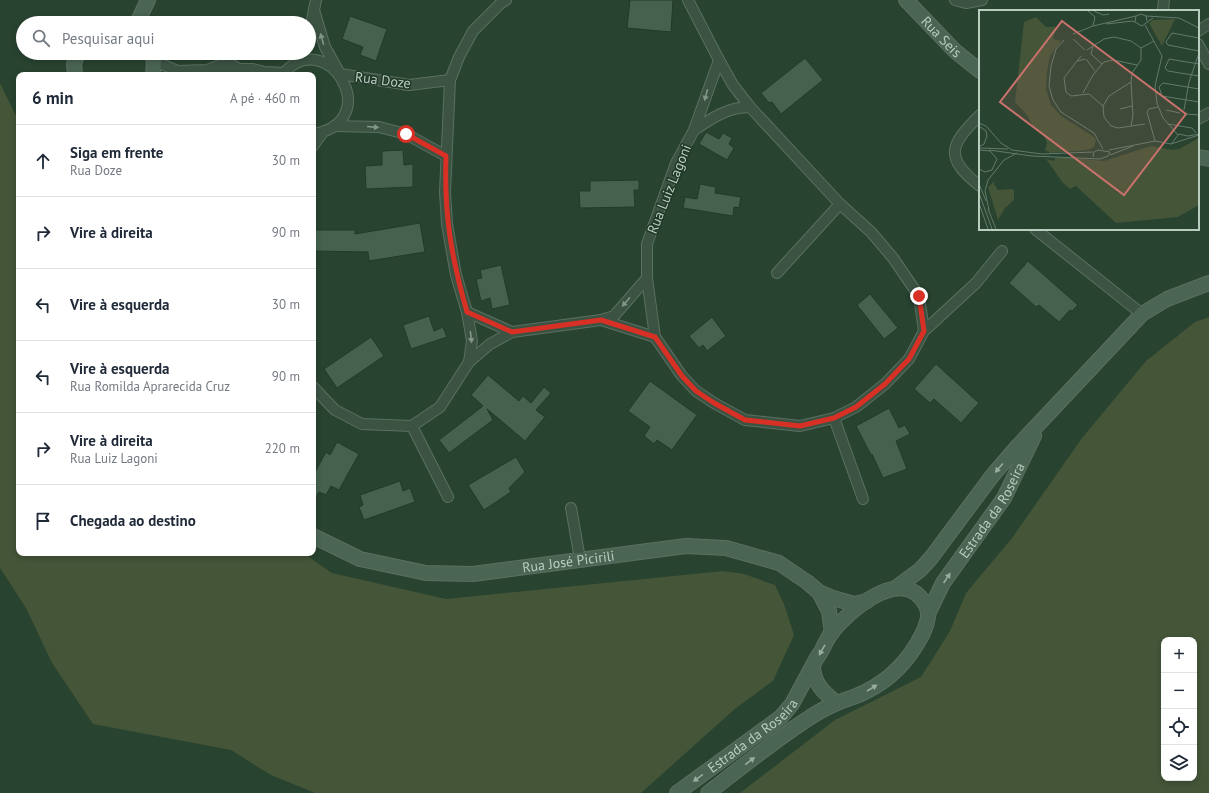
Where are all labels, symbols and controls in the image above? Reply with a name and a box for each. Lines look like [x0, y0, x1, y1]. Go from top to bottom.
inset map [979, 10, 1199, 230]
street label: Rua Seis [917, 12, 965, 62]
search box [16, 16, 316, 60]
icon: search [30, 27, 52, 49]
text: Pesquisar aqui [62, 29, 154, 48]
one-way arrow [319, 33, 325, 45]
street label: Rua Doze [354, 68, 412, 92]
text: 6 min [32, 87, 73, 109]
one-way arrow [703, 89, 709, 101]
text: A pé · 460 m [230, 90, 300, 107]
one-way arrow [367, 124, 379, 130]
route start [397, 125, 415, 143]
street label: Rua Luiz Lagoni [643, 142, 695, 236]
text: Siga em frente [70, 143, 163, 162]
icon: ahead [32, 150, 54, 172]
text: 30 m [272, 152, 300, 169]
text: Rua Doze [70, 162, 122, 179]
icon: right [32, 222, 54, 244]
text: Vire à direita [70, 223, 153, 242]
text: 90 m [272, 224, 300, 241]
route end [910, 287, 928, 305]
icon: left [32, 294, 54, 316]
text: Vire à esquerda [70, 295, 169, 314]
text: 30 m [272, 296, 300, 313]
one-way arrow [622, 297, 631, 308]
one-way arrow [467, 331, 474, 343]
text: Vire à esquerda [70, 359, 169, 378]
icon: left [32, 366, 54, 388]
text: 90 m [272, 368, 300, 385]
text: Rua Romilda Aprarecida Cruz [70, 378, 230, 395]
text: Vire à direita [70, 431, 153, 450]
icon: right [32, 438, 54, 460]
text: 220 m [265, 440, 300, 457]
text: Rua Luiz Lagoni [70, 450, 158, 467]
street label: Estrada da Roseira [955, 460, 1029, 562]
one-way arrow [994, 462, 1003, 473]
icon: arrive [32, 510, 54, 532]
text: Chegada ao destino [70, 511, 196, 530]
street label: Rua José Picirili [521, 546, 616, 576]
one-way arrow [943, 572, 951, 583]
map controls [1161, 637, 1197, 781]
button: + [1161, 637, 1197, 673]
one-way arrow [818, 644, 825, 656]
button: − [1161, 673, 1197, 709]
one-way arrow [867, 684, 878, 692]
street label: Estrada da Roseira [704, 696, 802, 777]
button: locate [1161, 709, 1197, 745]
button: layers [1161, 745, 1197, 781]
one-way arrow [745, 757, 756, 765]
one-way arrow [692, 774, 703, 782]

